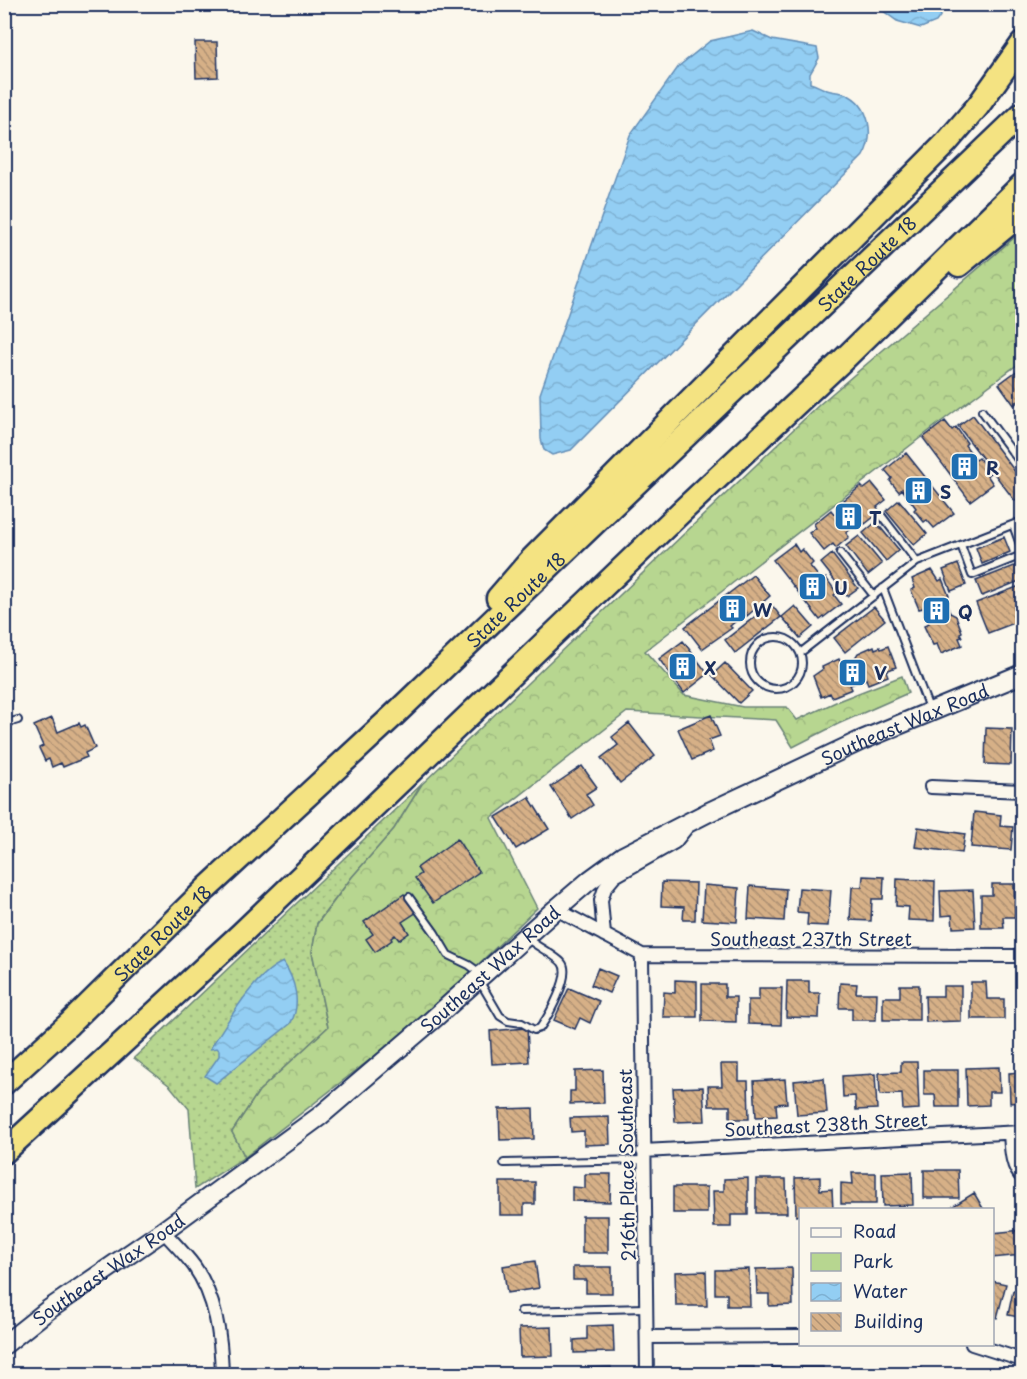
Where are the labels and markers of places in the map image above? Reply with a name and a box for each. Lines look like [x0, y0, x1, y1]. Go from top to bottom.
building icon: R [949, 451, 981, 483]
place label: R [986, 454, 999, 481]
building icon: S [903, 475, 935, 507]
place label: S [940, 478, 951, 505]
building icon: T [832, 501, 864, 533]
place label: T [869, 504, 882, 531]
building icon: U [797, 571, 829, 603]
place label: U [834, 574, 848, 601]
building icon: W [716, 593, 748, 625]
building icon: Q [921, 595, 953, 627]
place label: W [753, 596, 772, 623]
place label: Q [958, 598, 973, 625]
building icon: X [667, 651, 699, 683]
place label: X [703, 654, 717, 681]
building icon: V [837, 656, 869, 688]
place label: V [874, 659, 887, 686]

